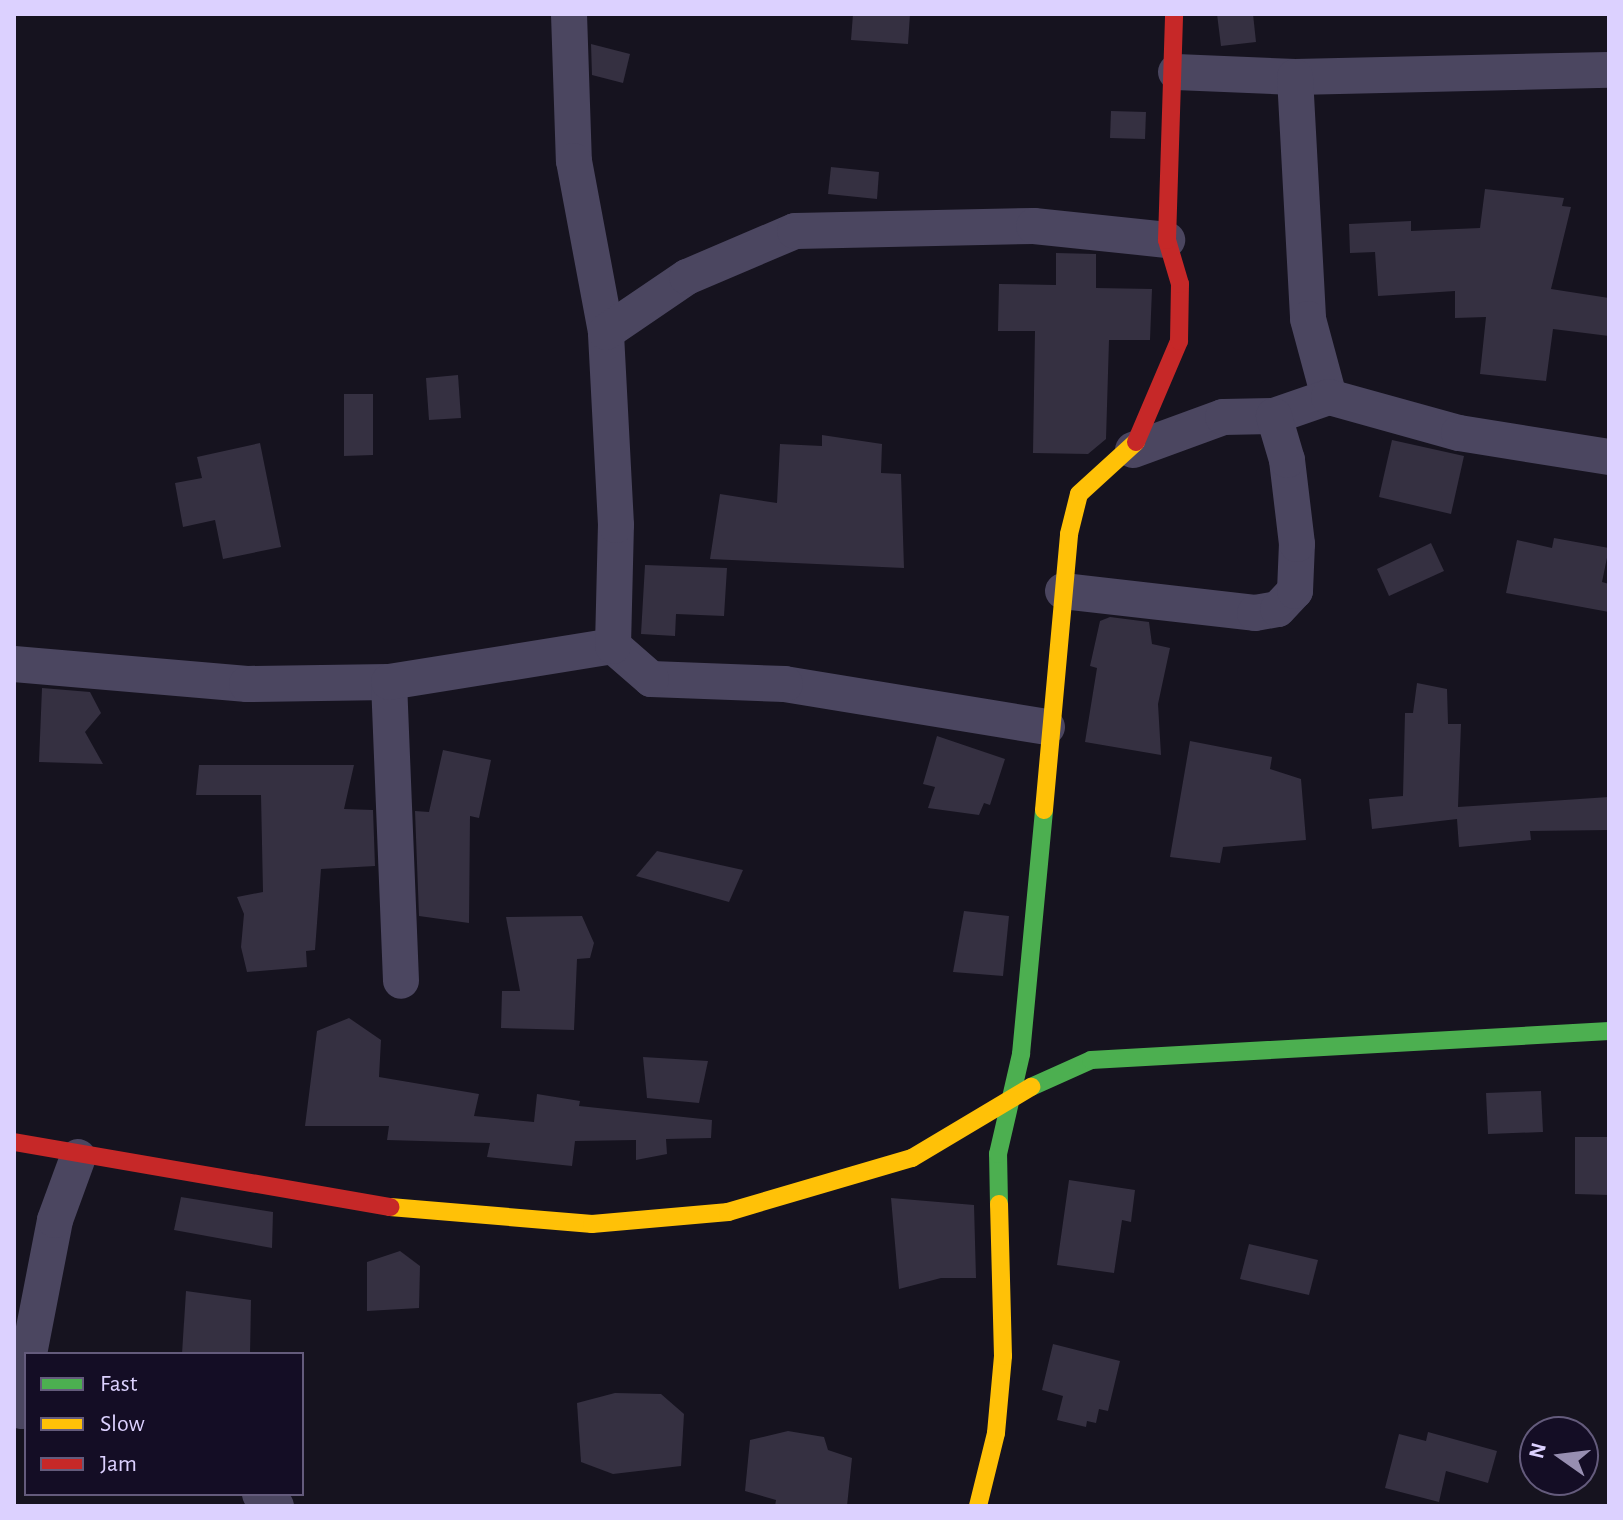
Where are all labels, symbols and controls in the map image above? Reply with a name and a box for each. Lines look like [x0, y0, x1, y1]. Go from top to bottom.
legend [24, 1352, 304, 1496]
text: Fast [100, 1372, 137, 1396]
text: Slow [100, 1412, 145, 1436]
north arrow [1519, 1416, 1599, 1496]
text: N [1525, 1441, 1550, 1461]
text: Jam [100, 1452, 137, 1476]

